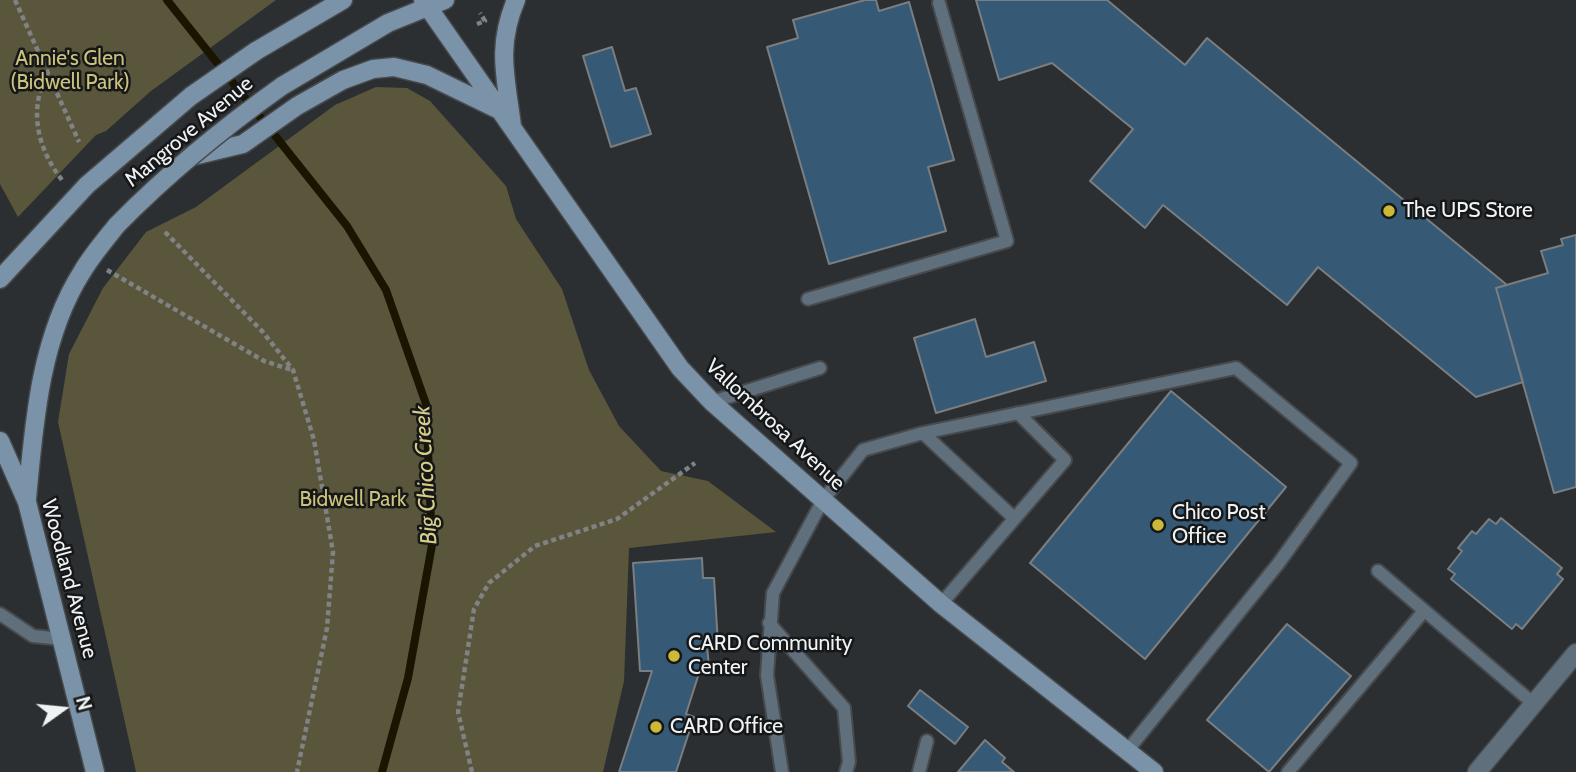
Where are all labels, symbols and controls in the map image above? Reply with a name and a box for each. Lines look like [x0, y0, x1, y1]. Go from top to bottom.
park label: Annie's Glen (Bidwell Park) [10, 46, 130, 96]
street label: Mangrove Avenue [120, 71, 258, 193]
place label: The UPS Store [1403, 198, 1533, 224]
marker: The UPS Store [1381, 203, 1397, 219]
street label: Vallombrosa Avenue [700, 354, 850, 496]
water label: Big Chico Creek [409, 405, 443, 545]
park label: Bidwell Park [300, 487, 406, 513]
street label: Woodland Avenue [36, 497, 102, 661]
place label: Chico Post Office [1172, 500, 1265, 550]
marker: Chico Post Office [1150, 517, 1166, 533]
place label: CARD Community Center [688, 631, 852, 681]
marker: CARD Community Center [666, 648, 682, 664]
north arrow [28, 674, 98, 744]
text: N [71, 694, 97, 713]
place label: CARD Office [670, 714, 783, 740]
marker: CARD Office [648, 719, 664, 735]

